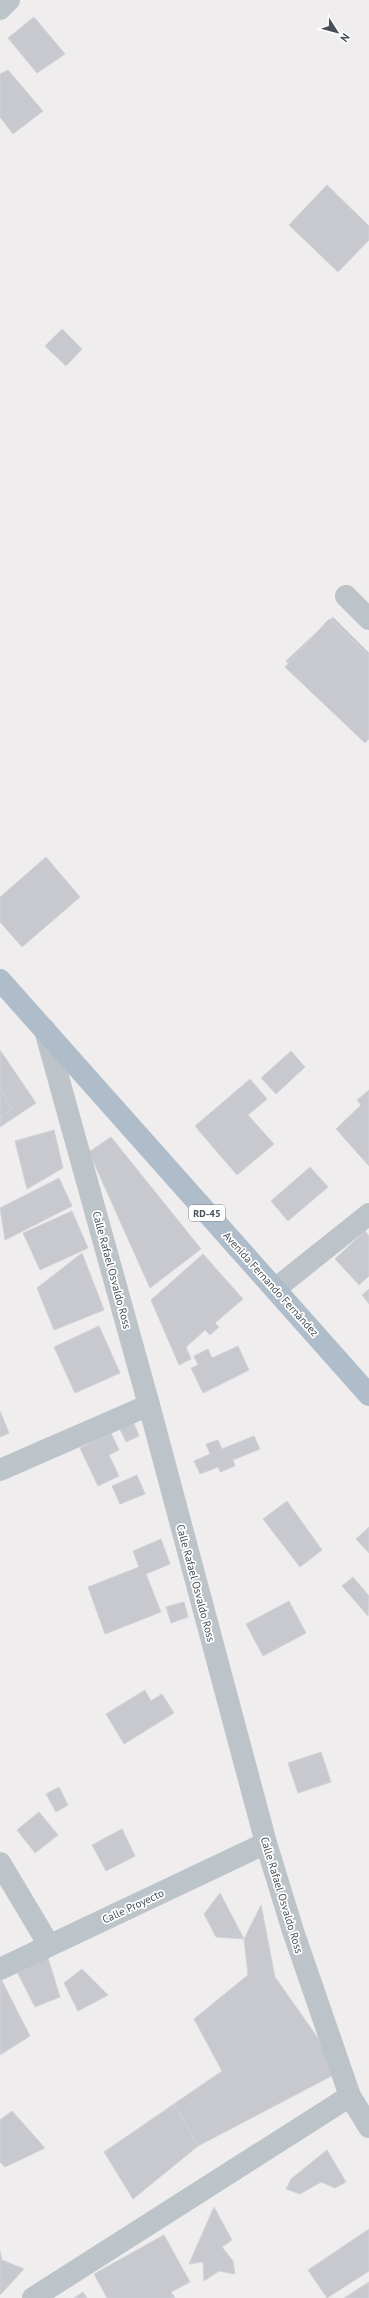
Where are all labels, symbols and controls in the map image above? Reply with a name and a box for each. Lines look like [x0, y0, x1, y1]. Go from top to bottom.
north arrow [317, 12, 357, 52]
text: N [337, 31, 353, 45]
road number: RD-45 [189, 1205, 225, 1221]
street label: Calle Rafael Osvaldo Ross [90, 1210, 135, 1331]
street label: Avenida Fernando Fernández [220, 1229, 322, 1339]
street label: Calle Rafael Osvaldo Ross [174, 1523, 219, 1644]
street label: Calle Rafael Osvaldo Ross [258, 1835, 307, 1955]
street label: Calle Proyecto [100, 1886, 166, 1926]

